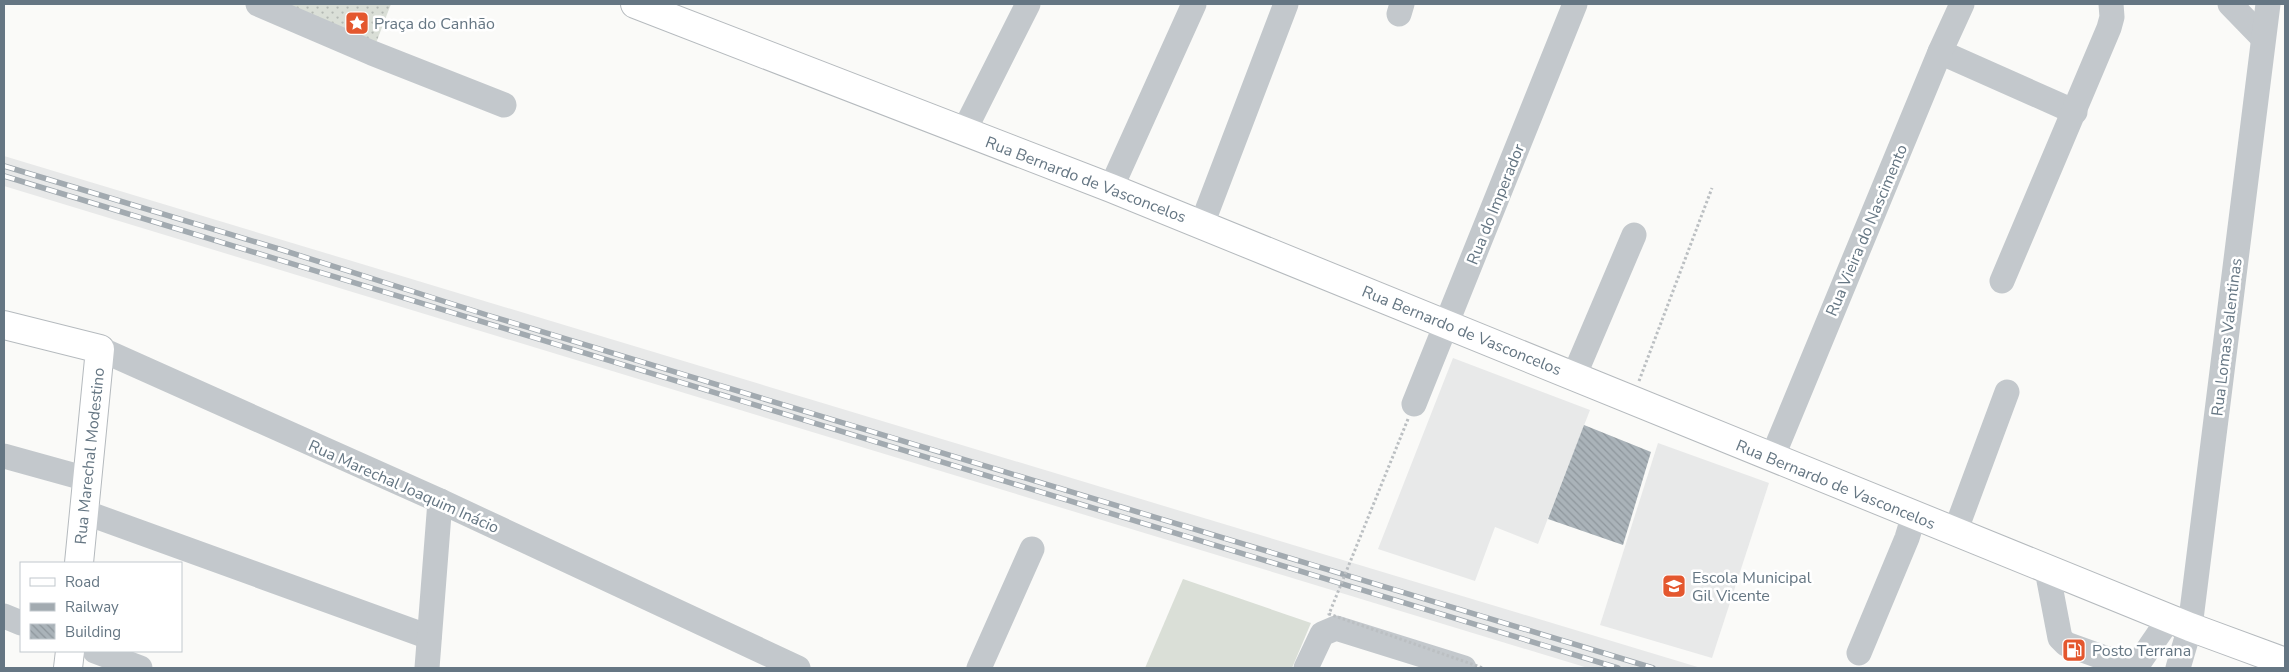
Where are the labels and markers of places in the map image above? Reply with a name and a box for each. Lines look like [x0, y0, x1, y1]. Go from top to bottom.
place icon: Praça do Canhão [344, 10, 370, 36]
place label: Praça do Canhão [374, 13, 495, 35]
place label: Escola Municipal Gil Vicente [1692, 567, 1812, 607]
school or university icon: Escola Municipal Gil Vicente [1661, 573, 1687, 599]
fuel station icon: Posto Terrana [2061, 637, 2087, 663]
place label: Posto Terrana [2092, 640, 2191, 662]

